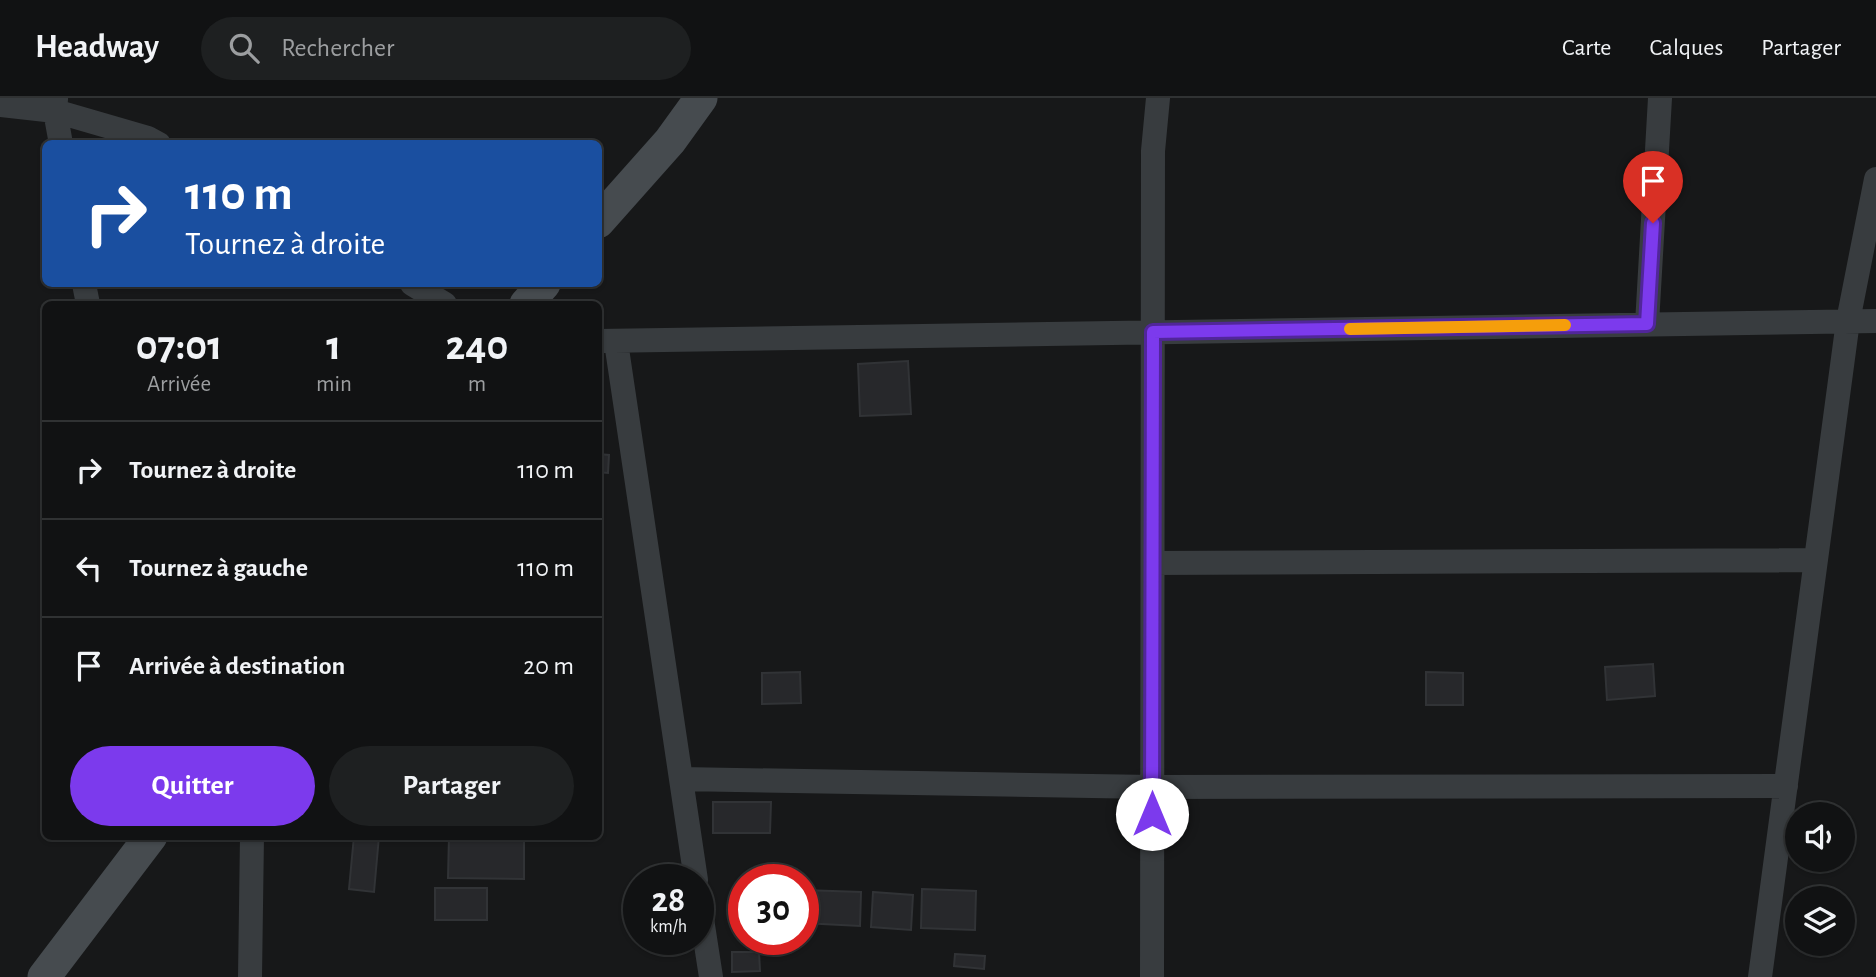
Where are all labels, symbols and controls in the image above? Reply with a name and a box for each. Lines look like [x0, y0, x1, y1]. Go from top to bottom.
search box [201, 17, 691, 80]
icon: search [225, 29, 263, 67]
text: Headway [35, 31, 159, 64]
text: Rechercher [281, 35, 394, 61]
text: Carte [1562, 36, 1611, 60]
text: Calques [1649, 36, 1723, 60]
text: Partager [1761, 36, 1841, 60]
pin [1623, 151, 1683, 223]
icon: arrive [1634, 162, 1672, 200]
icon: right [70, 168, 161, 259]
text: 110 m [185, 170, 293, 219]
text: Tournez à droite [185, 228, 385, 260]
text: 07:01 [136, 325, 222, 367]
text: 1 [326, 325, 341, 367]
text: 240 [446, 325, 508, 367]
text: Arrivée [147, 373, 211, 396]
text: min [316, 373, 352, 396]
text: m [468, 373, 486, 396]
icon: right [70, 451, 108, 489]
text: Tournez à droite [129, 457, 296, 483]
text: 110 m [517, 457, 574, 483]
icon: left [70, 549, 108, 587]
text: Tournez à gauche [129, 555, 308, 581]
text: 110 m [517, 555, 574, 581]
icon: arrive [70, 647, 108, 685]
text: Arrivée à destination [129, 653, 345, 679]
text: 20 m [523, 653, 574, 679]
button: Quitter [70, 746, 315, 826]
button: Partager [329, 746, 574, 826]
position arrow [1115, 777, 1189, 851]
map controls [1785, 802, 1855, 956]
button: sound [1785, 802, 1855, 872]
speed limit sign: 30 [728, 864, 819, 955]
text: 28 [652, 883, 685, 918]
button: layers [1785, 886, 1855, 956]
text: km/h [650, 918, 687, 936]

